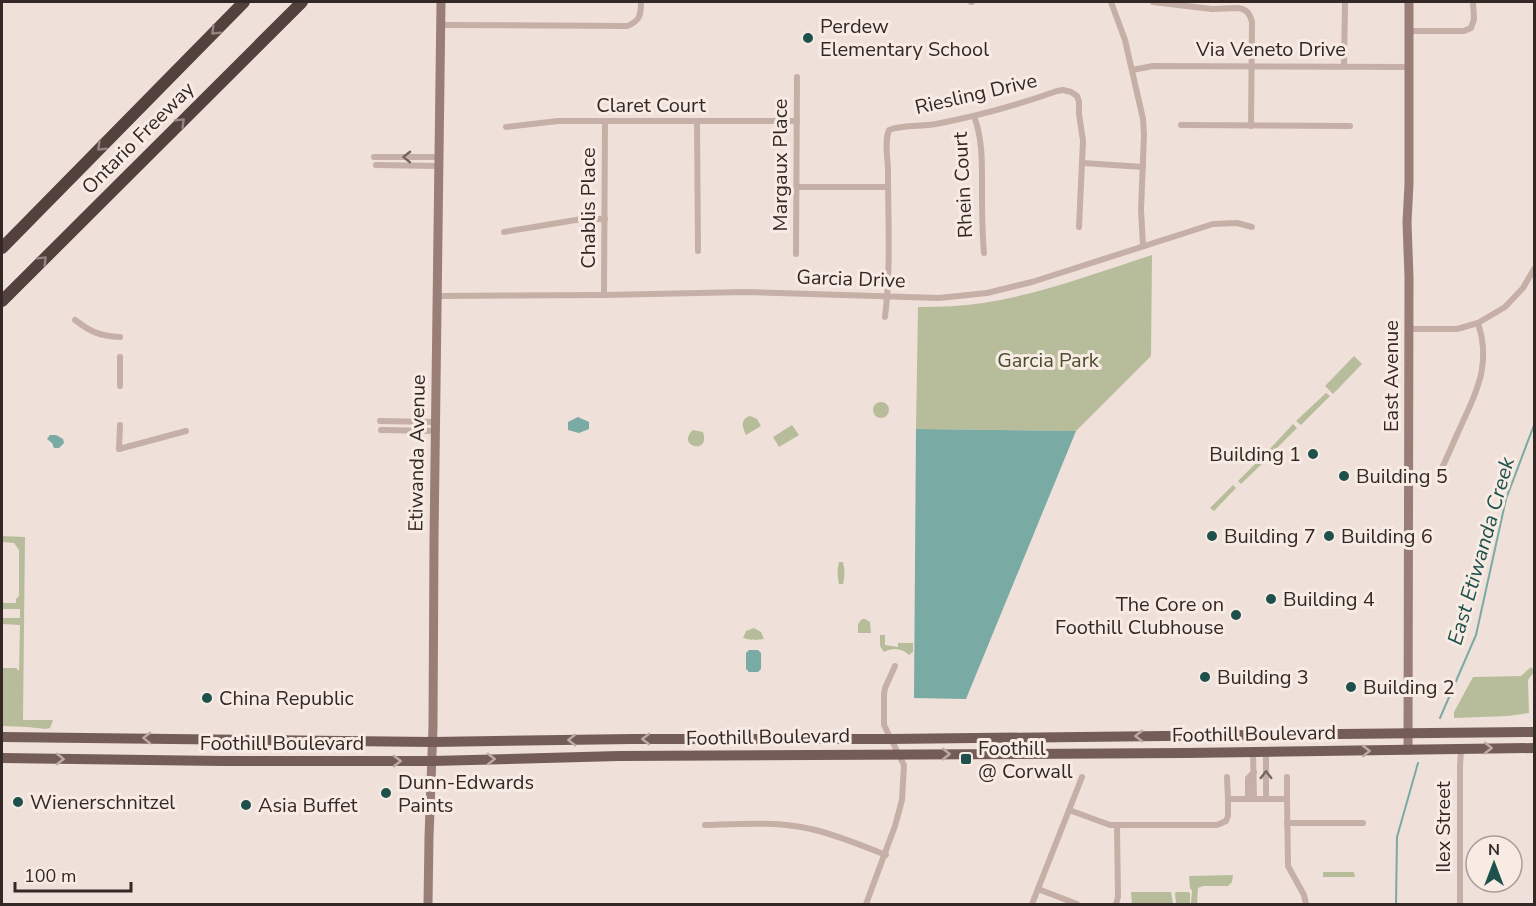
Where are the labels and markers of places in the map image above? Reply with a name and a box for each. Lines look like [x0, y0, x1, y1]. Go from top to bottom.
place label: Perdew Elementary School [820, 13, 989, 63]
marker: Perdew Elementary School [801, 31, 815, 45]
place label: Building 1 [1209, 441, 1301, 468]
marker: Building 1 [1306, 447, 1320, 461]
place label: Building 5 [1356, 463, 1448, 490]
marker: Building 5 [1337, 469, 1351, 483]
place label: Building 7 [1224, 523, 1316, 550]
place label: Building 6 [1341, 523, 1433, 550]
marker: Building 7 [1205, 529, 1219, 543]
marker: Building 6 [1322, 529, 1336, 543]
place label: Building 4 [1283, 586, 1375, 613]
place label: The Core on Foothill Clubhouse [1055, 591, 1224, 641]
marker: Building 4 [1264, 592, 1278, 606]
marker: The Core on Foothill Clubhouse [1229, 608, 1243, 622]
place label: Building 3 [1217, 664, 1309, 691]
marker: Building 3 [1198, 670, 1212, 684]
place label: Building 2 [1363, 674, 1455, 701]
marker: Building 2 [1344, 680, 1358, 694]
place label: China Republic [219, 685, 354, 712]
marker: China Republic [200, 691, 214, 705]
place label: Foothill @ Corwall [978, 735, 1073, 785]
marker: Foothill @ Corwall [959, 752, 973, 766]
place label: Dunn-Edwards Paints [398, 769, 534, 819]
marker: Dunn-Edwards Paints [379, 786, 393, 800]
place label: Wienerschnitzel [30, 789, 175, 816]
place label: Asia Buffet [258, 792, 359, 819]
marker: Wienerschnitzel [11, 795, 25, 809]
marker: Asia Buffet [239, 798, 253, 812]

